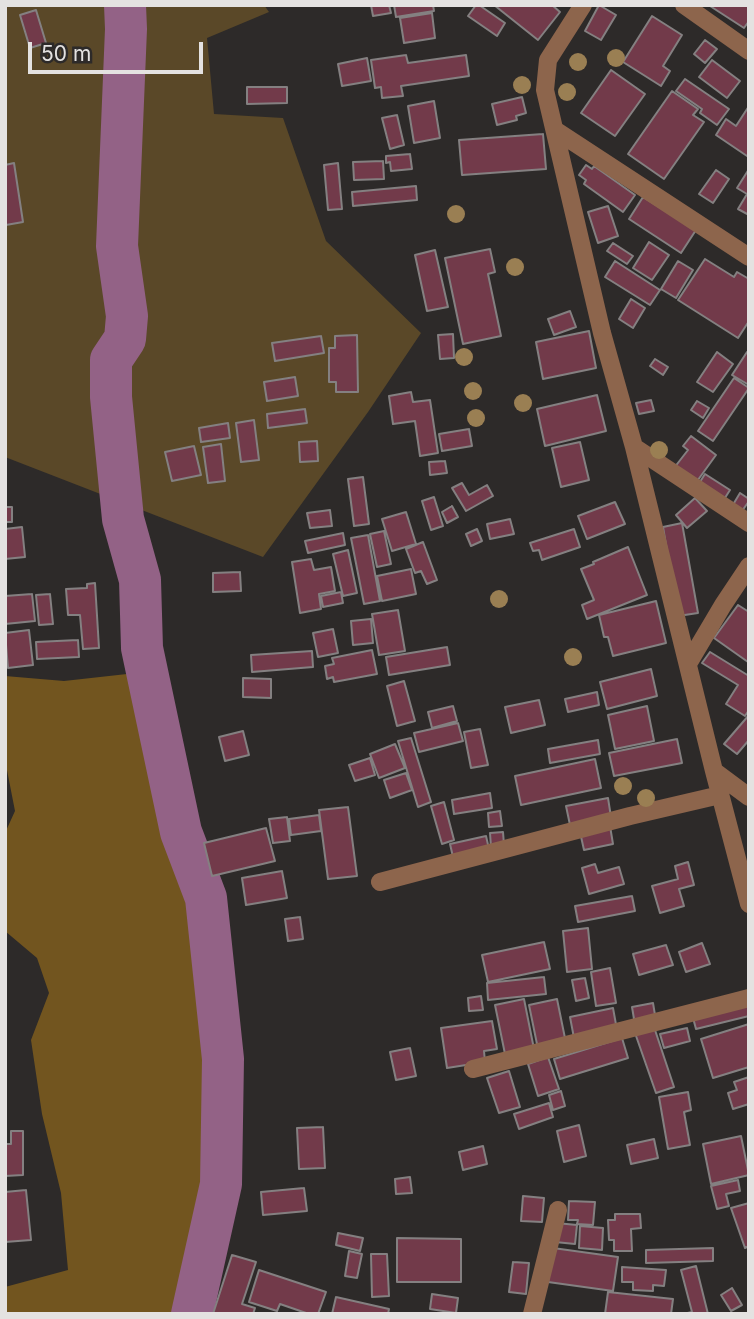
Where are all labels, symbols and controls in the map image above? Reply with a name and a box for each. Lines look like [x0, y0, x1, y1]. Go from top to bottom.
scale bar [32, 28, 206, 72]
text: 50 m [41, 41, 91, 66]

